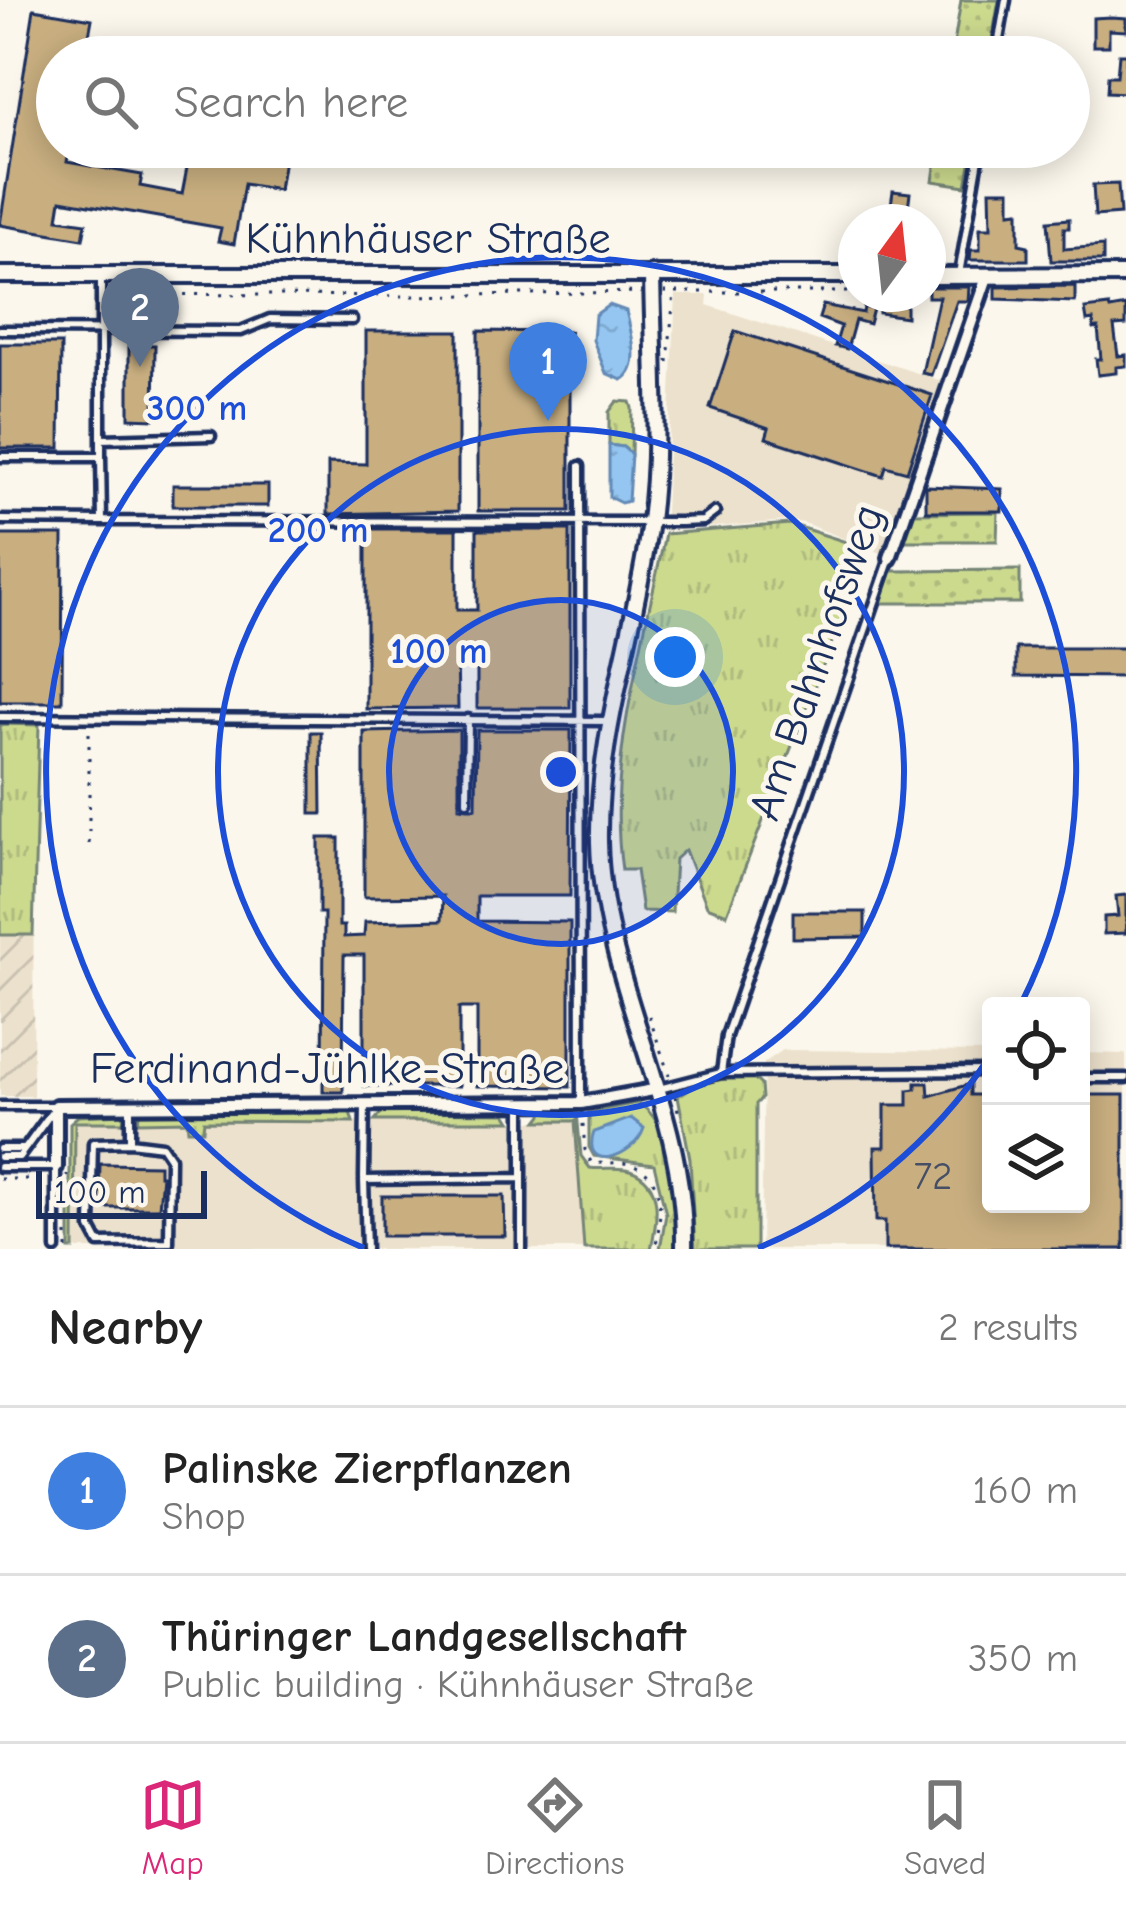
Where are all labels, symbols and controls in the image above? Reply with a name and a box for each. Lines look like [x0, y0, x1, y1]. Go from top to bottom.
search box [36, 36, 1090, 168]
icon: search [78, 69, 144, 135]
text: Search here [174, 76, 408, 128]
north arrow [838, 204, 946, 312]
street label: Kühnhäuser Straße [245, 212, 611, 264]
pin: 2 [101, 268, 179, 367]
pin: 1 [509, 322, 587, 421]
text: 300 m [147, 388, 247, 429]
street label: Am Bahnhofsweg [738, 498, 894, 826]
text: 200 m [268, 510, 368, 551]
your location [645, 627, 705, 687]
text: 100 m [391, 631, 487, 672]
centre of rings [540, 751, 582, 793]
map controls [982, 997, 1090, 1213]
button: locate [982, 997, 1090, 1105]
street label: Ferdinand-Jühlke-Straße [90, 1042, 564, 1094]
button: layers [982, 1105, 1090, 1213]
house number: 72 [914, 1154, 952, 1199]
scale bar [36, 1165, 207, 1218]
text: 100 m [54, 1173, 146, 1211]
text: Nearby [48, 1298, 202, 1357]
text: 2 results [938, 1305, 1078, 1350]
text: Palinske Zierpflanzen [162, 1442, 572, 1494]
text: 1 [79, 1468, 95, 1513]
text: 160 m [972, 1468, 1078, 1513]
text: Shop [162, 1494, 246, 1539]
text: Thüringer Landgesellschaft [162, 1610, 686, 1662]
text: 2 [77, 1636, 97, 1681]
text: 350 m [968, 1636, 1078, 1681]
text: Public building · Kühnhäuser Straße [162, 1662, 754, 1707]
tab: Map [140, 1772, 206, 1882]
tab: Directions [485, 1772, 625, 1882]
tab: Saved [904, 1772, 986, 1882]

